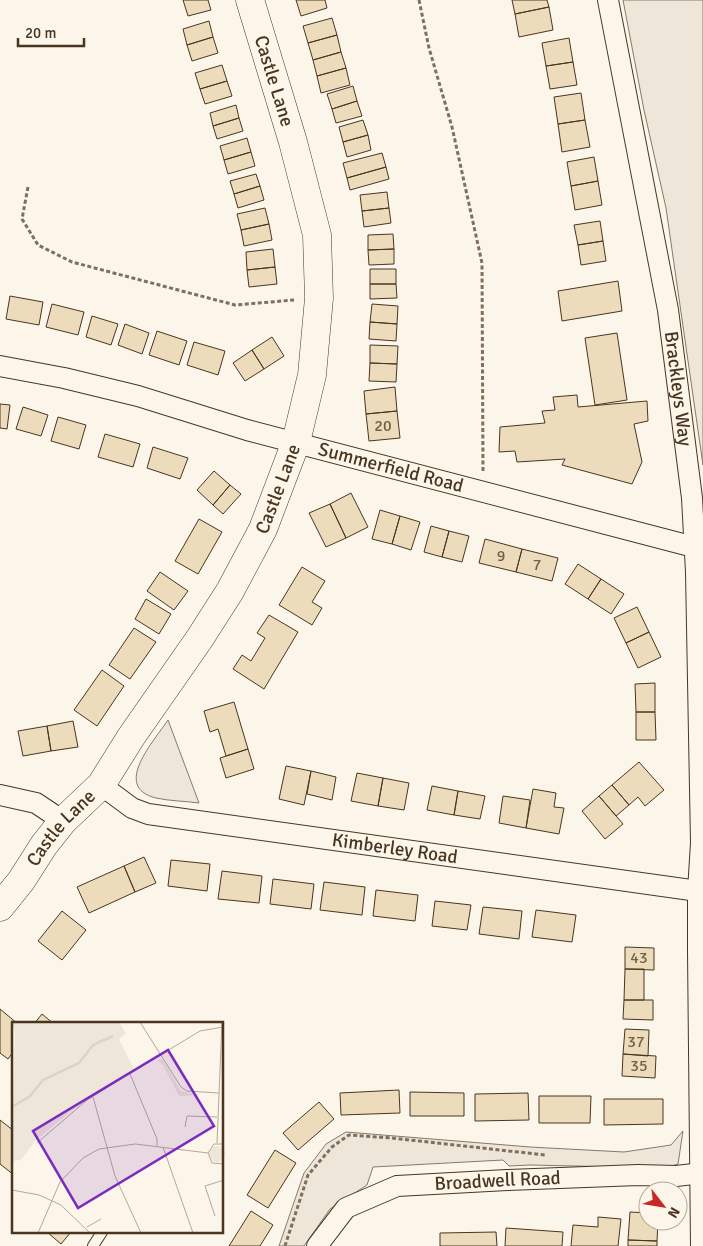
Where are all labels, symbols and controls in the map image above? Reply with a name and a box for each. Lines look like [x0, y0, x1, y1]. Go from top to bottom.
scale bar [18, 15, 84, 47]
text: 20 m [25, 24, 56, 42]
street label: Castle Lane [249, 32, 299, 130]
street label: Brackleys Way [659, 330, 697, 448]
house number: 20 [374, 416, 392, 436]
street label: Summerfield Road [315, 437, 466, 498]
street label: Castle Lane [250, 441, 306, 537]
house number: 9 [497, 546, 505, 566]
house number: 7 [533, 555, 541, 575]
street label: Castle Lane [21, 784, 101, 871]
street label: Kimberley Road [331, 828, 459, 869]
house number: 43 [630, 948, 648, 968]
inset map [12, 1022, 224, 1234]
house number: 37 [627, 1032, 645, 1052]
house number: 35 [630, 1056, 648, 1076]
street label: Broadwell Road [434, 1166, 561, 1196]
north arrow [638, 1181, 688, 1231]
text: N [664, 1204, 684, 1221]

